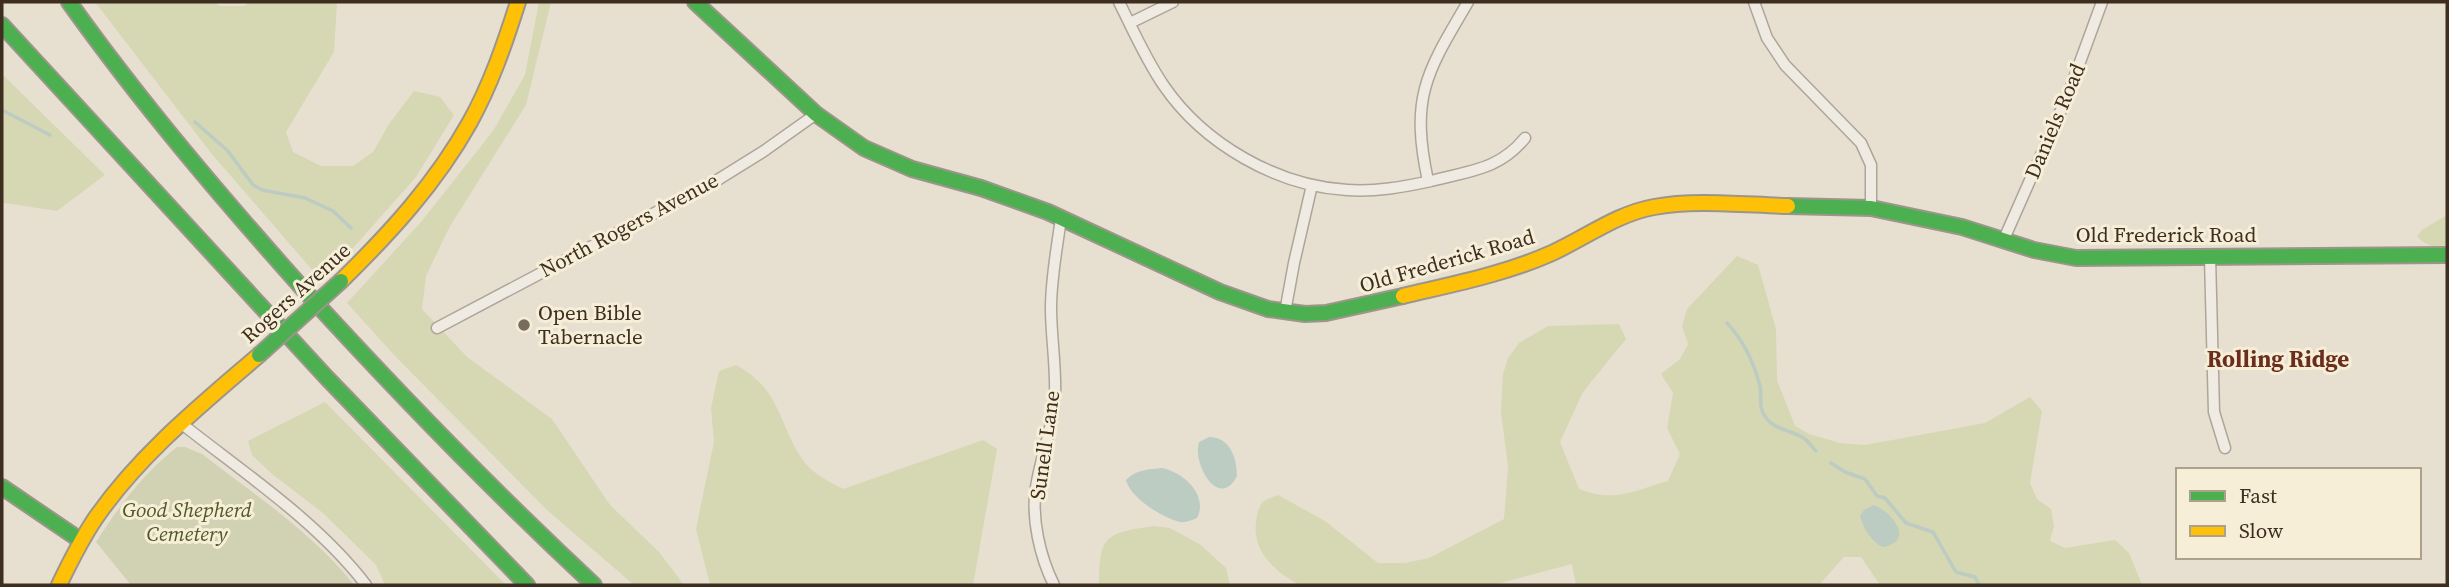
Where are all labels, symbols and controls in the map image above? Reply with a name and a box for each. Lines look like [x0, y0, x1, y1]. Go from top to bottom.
street label: Daniels Road [2017, 59, 2092, 183]
street label: North Rogers Avenue [534, 165, 723, 284]
street label: Old Frederick Road [2076, 220, 2256, 249]
street label: Old Frederick Road [1356, 222, 1538, 299]
street label: Rogers Avenue [235, 236, 357, 350]
place label: Open Bible Tabernacle [538, 298, 643, 351]
marker: Open Bible Tabernacle [516, 317, 532, 333]
district label: Rolling Ridge [2207, 343, 2349, 375]
street label: Sunell Lane [1022, 388, 1067, 501]
legend [2176, 468, 2421, 559]
text: Fast [2239, 481, 2277, 510]
park label: Good Shepherd Cemetery [122, 495, 252, 548]
text: Slow [2239, 516, 2283, 545]

